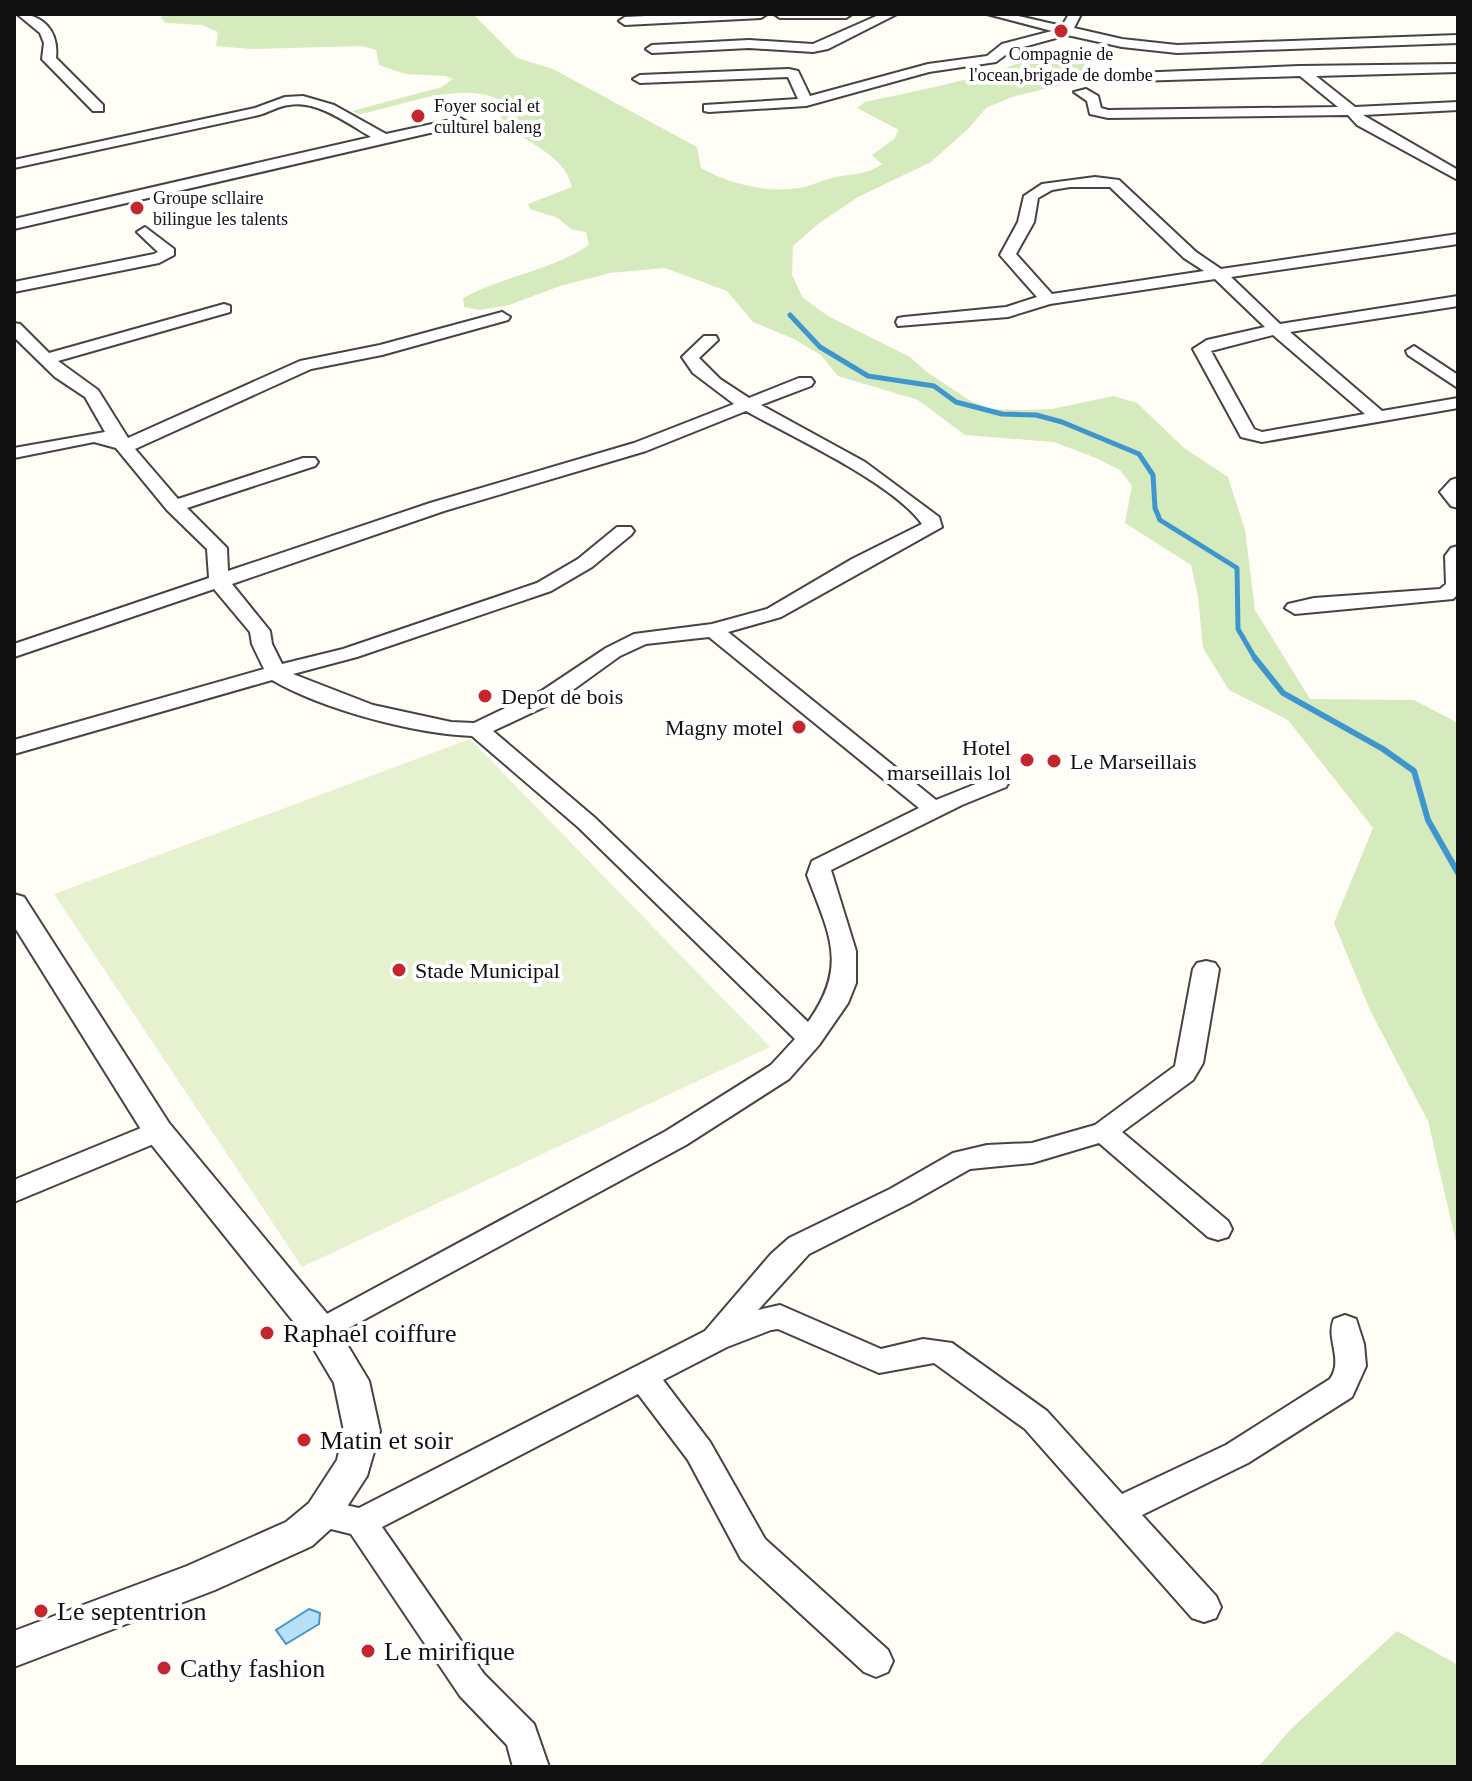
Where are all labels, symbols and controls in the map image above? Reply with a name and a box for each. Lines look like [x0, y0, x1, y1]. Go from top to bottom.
marker: Compagnie de l'ocean,brigade de dombe [1052, 22, 1070, 40]
place label: Compagnie de l'ocean,brigade de dombe [969, 44, 1153, 85]
place label: Foyer social et culturel baleng [434, 96, 541, 137]
marker: Foyer social et culturel baleng [409, 107, 427, 125]
place label: Groupe scllaire bilingue les talents [153, 188, 288, 229]
marker: Groupe scllaire bilingue les talents [128, 199, 146, 217]
place label: Depot de bois [501, 684, 623, 709]
marker: Depot de bois [476, 687, 494, 705]
place label: Magny motel [665, 715, 783, 740]
marker: Magny motel [790, 718, 808, 736]
place label: Hotel marseillais lol [887, 735, 1011, 785]
place label: Le Marseillais [1070, 749, 1196, 774]
marker: Hotel marseillais lol [1018, 751, 1036, 769]
marker: Le Marseillais [1045, 752, 1063, 770]
place label: Stade Municipal [415, 958, 560, 983]
marker: Stade Municipal [390, 961, 408, 979]
place label: Raphael coiffure [283, 1319, 457, 1348]
marker: Raphael coiffure [258, 1324, 276, 1342]
place label: Matin et soir [320, 1426, 453, 1455]
marker: Matin et soir [295, 1431, 313, 1449]
place label: Le septentrion [57, 1597, 206, 1626]
marker: Le septentrion [32, 1602, 50, 1620]
place label: Le mirifique [384, 1637, 515, 1666]
marker: Le mirifique [359, 1642, 377, 1660]
place label: Cathy fashion [180, 1654, 325, 1683]
marker: Cathy fashion [155, 1659, 173, 1677]

